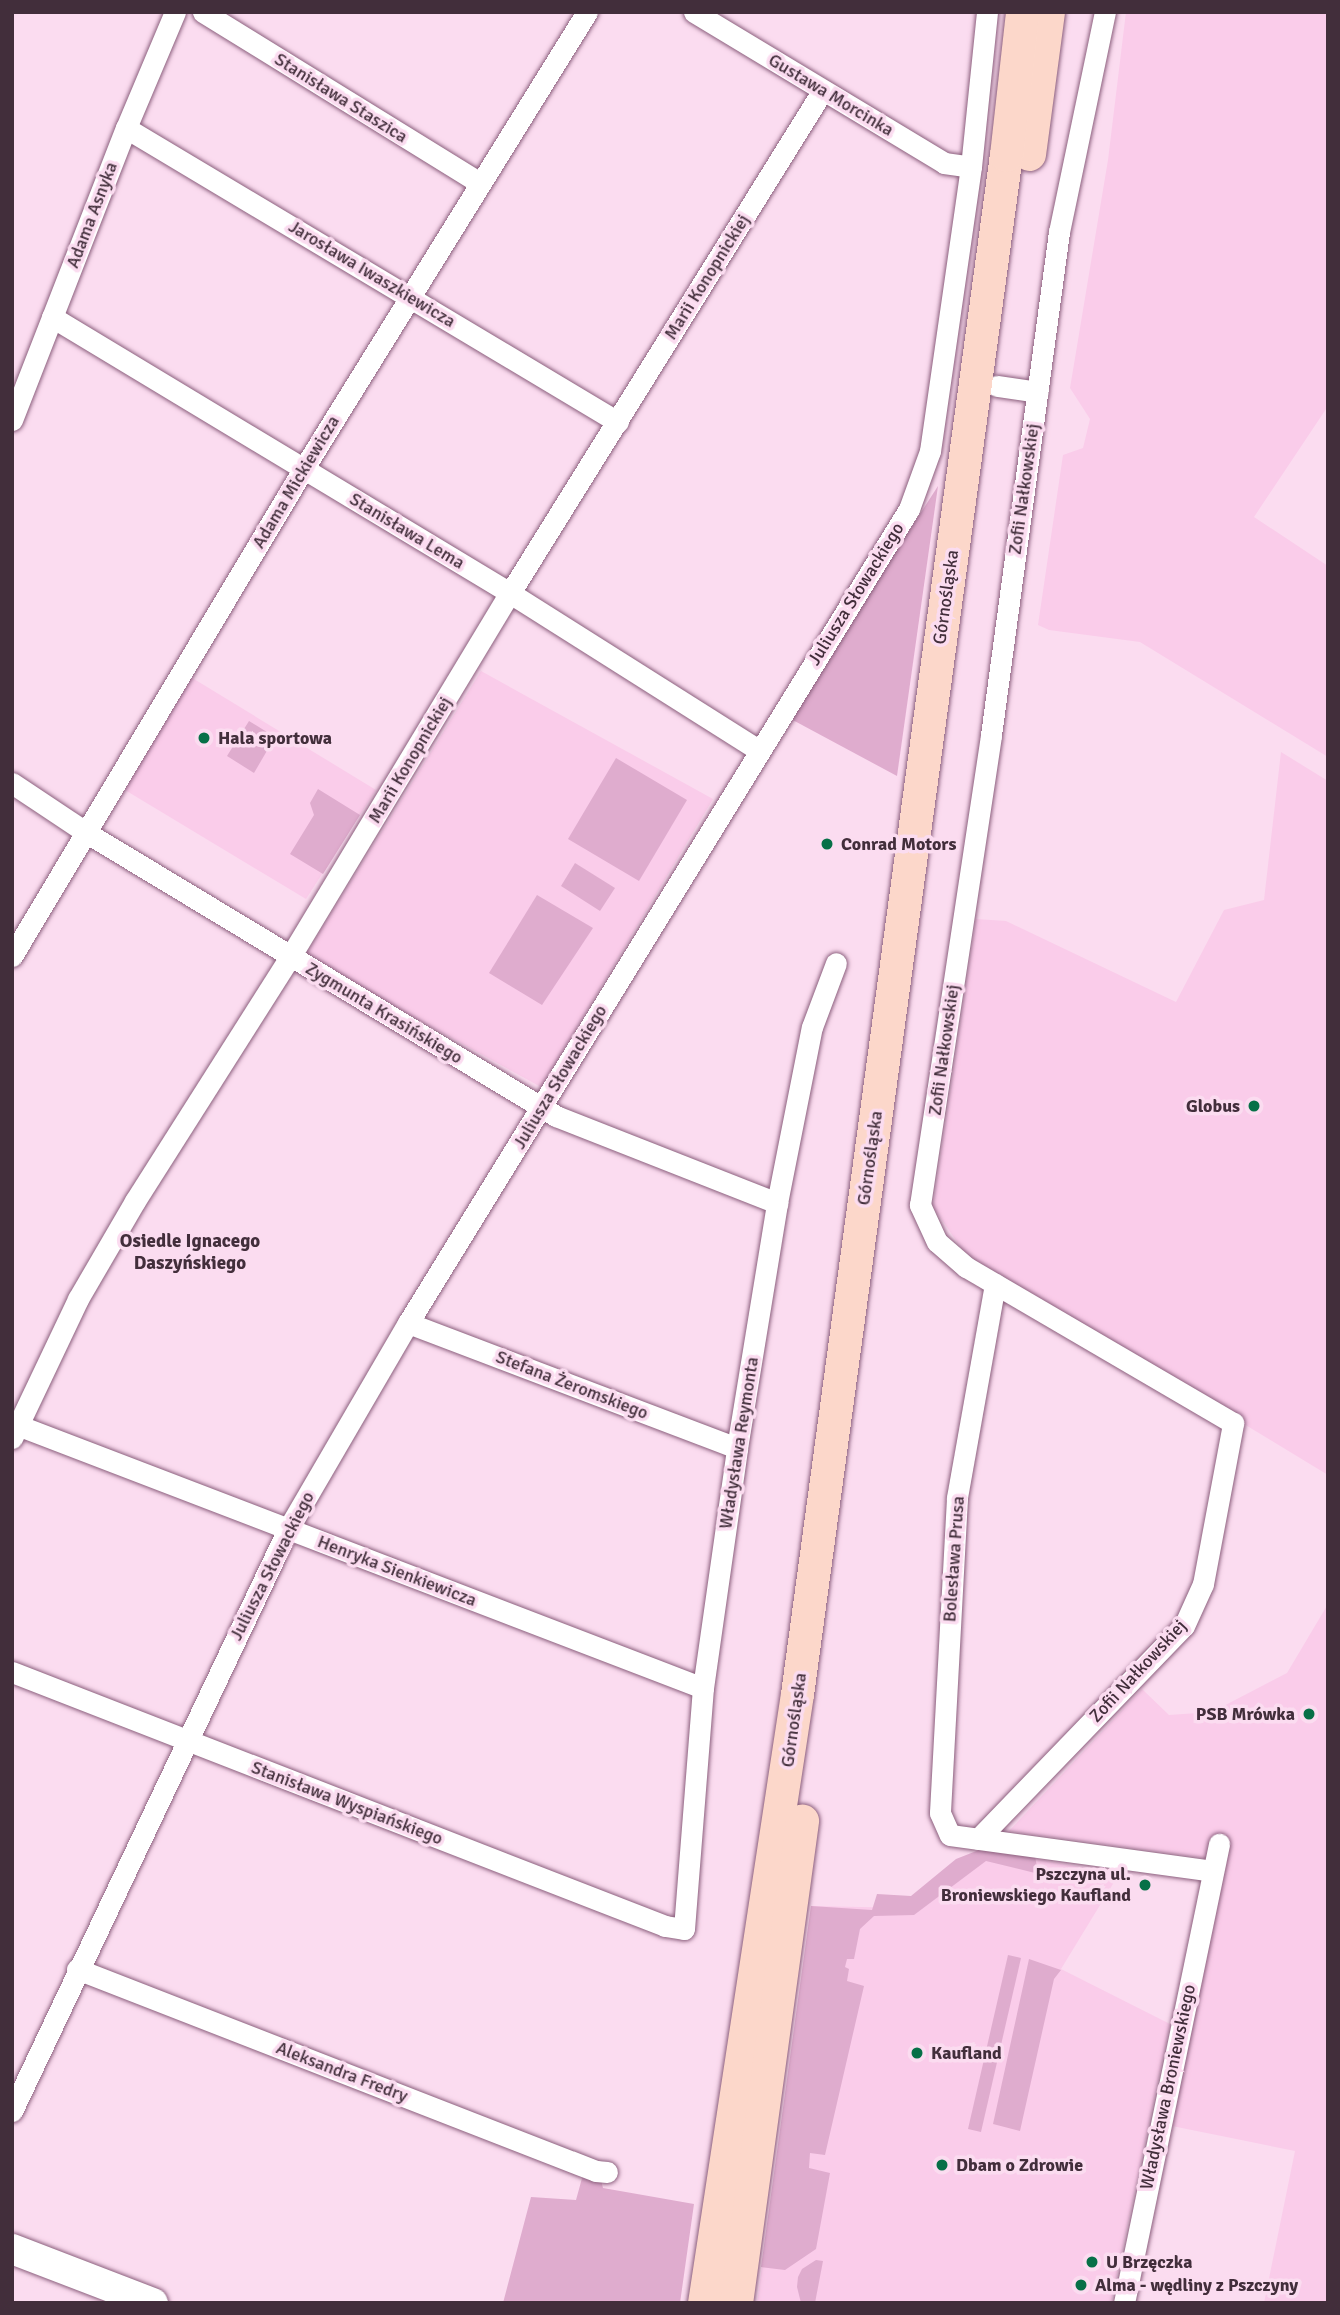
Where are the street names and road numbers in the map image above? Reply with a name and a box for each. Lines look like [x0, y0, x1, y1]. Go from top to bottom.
street label: Stanisława Staszica [271, 48, 411, 148]
street label: Gustawa Morcinka [765, 49, 897, 141]
street label: Adama Asnyka [62, 159, 122, 271]
street label: Marii Konopnickiej [660, 210, 754, 344]
street label: Jarosława Iwaszkiewicza [285, 216, 459, 332]
street label: Adama Mickiewicza [248, 412, 344, 552]
street label: Zofii Nałkowskiej [1004, 422, 1044, 556]
street label: Stanisława Lema [346, 488, 468, 574]
street label: Juliusza Słowackiego [803, 519, 909, 669]
street label: Górnośląska [929, 548, 963, 646]
street label: Marii Konopnickiej [364, 693, 456, 827]
street label: Zygmunta Krasińskiego [302, 958, 466, 1068]
street label: Zofii Nałkowskiej [924, 983, 964, 1117]
street label: Juliusza Słowackiego [508, 1001, 612, 1153]
street label: Górnośląska [853, 1109, 887, 1207]
street label: Stefana Żeromskiego [493, 1346, 651, 1424]
street label: Władysława Reymonta [715, 1356, 763, 1530]
street label: Juliusza Słowackiego [225, 1488, 319, 1644]
street label: Bolesława Prusa [939, 1495, 969, 1623]
street label: Henryka Sienkiewicza [314, 1531, 480, 1611]
street label: Zofii Nałkowskiej [1085, 1615, 1191, 1727]
street label: Górnośląska [777, 1671, 811, 1769]
street label: Stanisława Wyspiańskiego [248, 1756, 446, 1850]
street label: Władysława Broniewskiego [1136, 1982, 1200, 2192]
street label: Aleksandra Fredry [273, 2037, 411, 2107]

